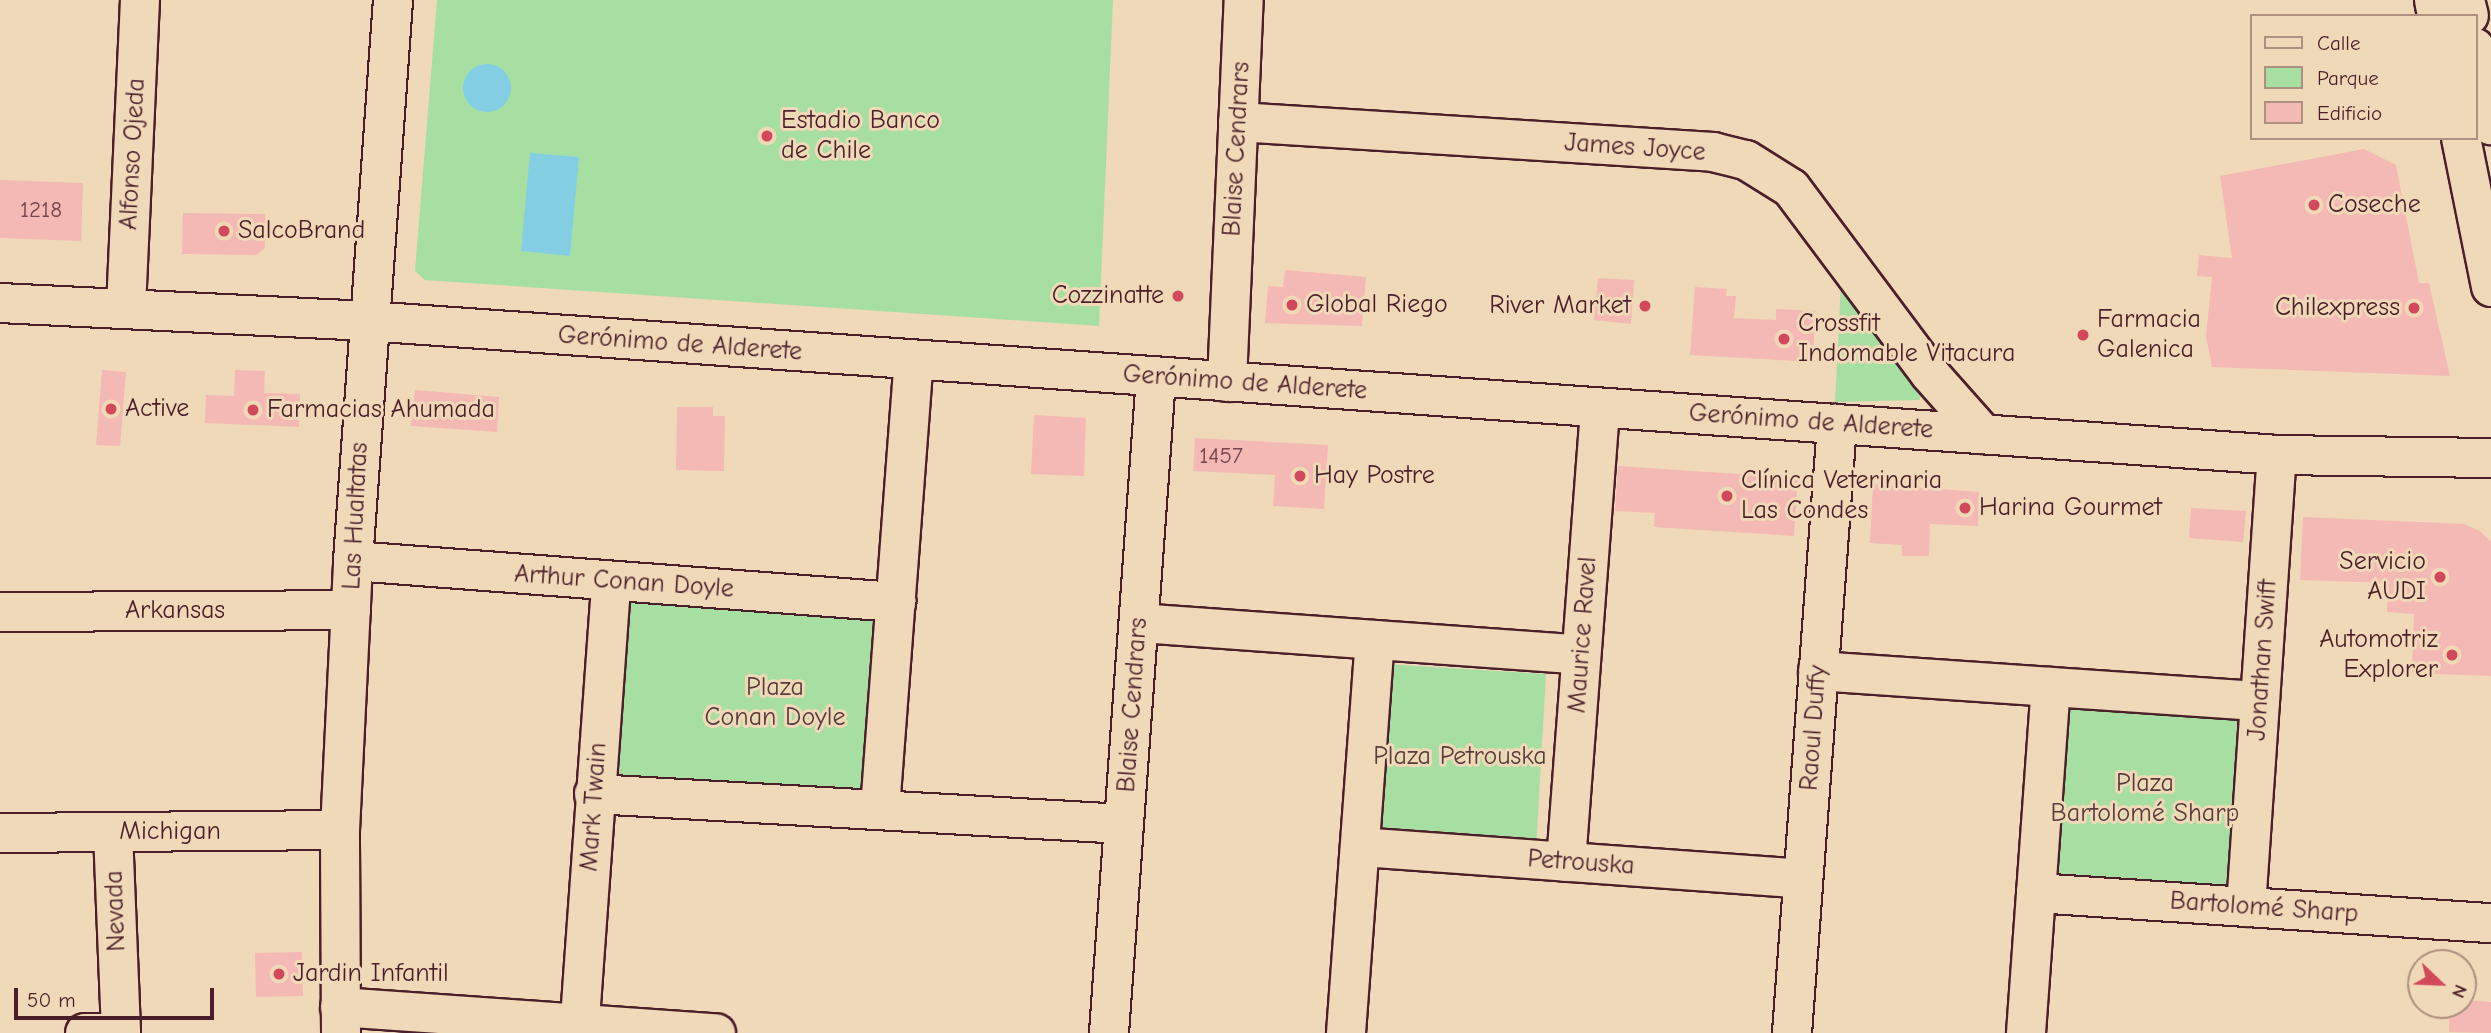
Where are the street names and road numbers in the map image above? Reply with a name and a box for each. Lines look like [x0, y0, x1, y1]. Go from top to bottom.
street label: Blaise Cendrars [1217, 61, 1257, 237]
street label: Alfonso Ojeda [113, 77, 153, 231]
street label: James Joyce [1563, 127, 1707, 169]
street label: Gerónimo de Alderete [557, 320, 803, 368]
street label: Gerónimo de Alderete [1122, 359, 1368, 407]
street label: Gerónimo de Alderete [1688, 398, 1934, 446]
street label: Las Hualtatas [337, 441, 375, 591]
street label: Maurice Ravel [1562, 556, 1604, 714]
street label: Arthur Conan Doyle [513, 559, 735, 605]
street label: Jonathan Swift [2242, 578, 2284, 742]
street label: Arkansas [125, 595, 225, 627]
street label: Blaise Cendrars [1111, 617, 1155, 793]
street label: Raoul Duffy [1794, 664, 1834, 792]
street label: Mark Twain [574, 741, 614, 873]
street label: Michigan [119, 816, 221, 848]
street label: Petrouska [1526, 844, 1636, 882]
street label: Nevada [99, 870, 133, 952]
street label: Bartolomé Sharp [2169, 886, 2359, 930]

